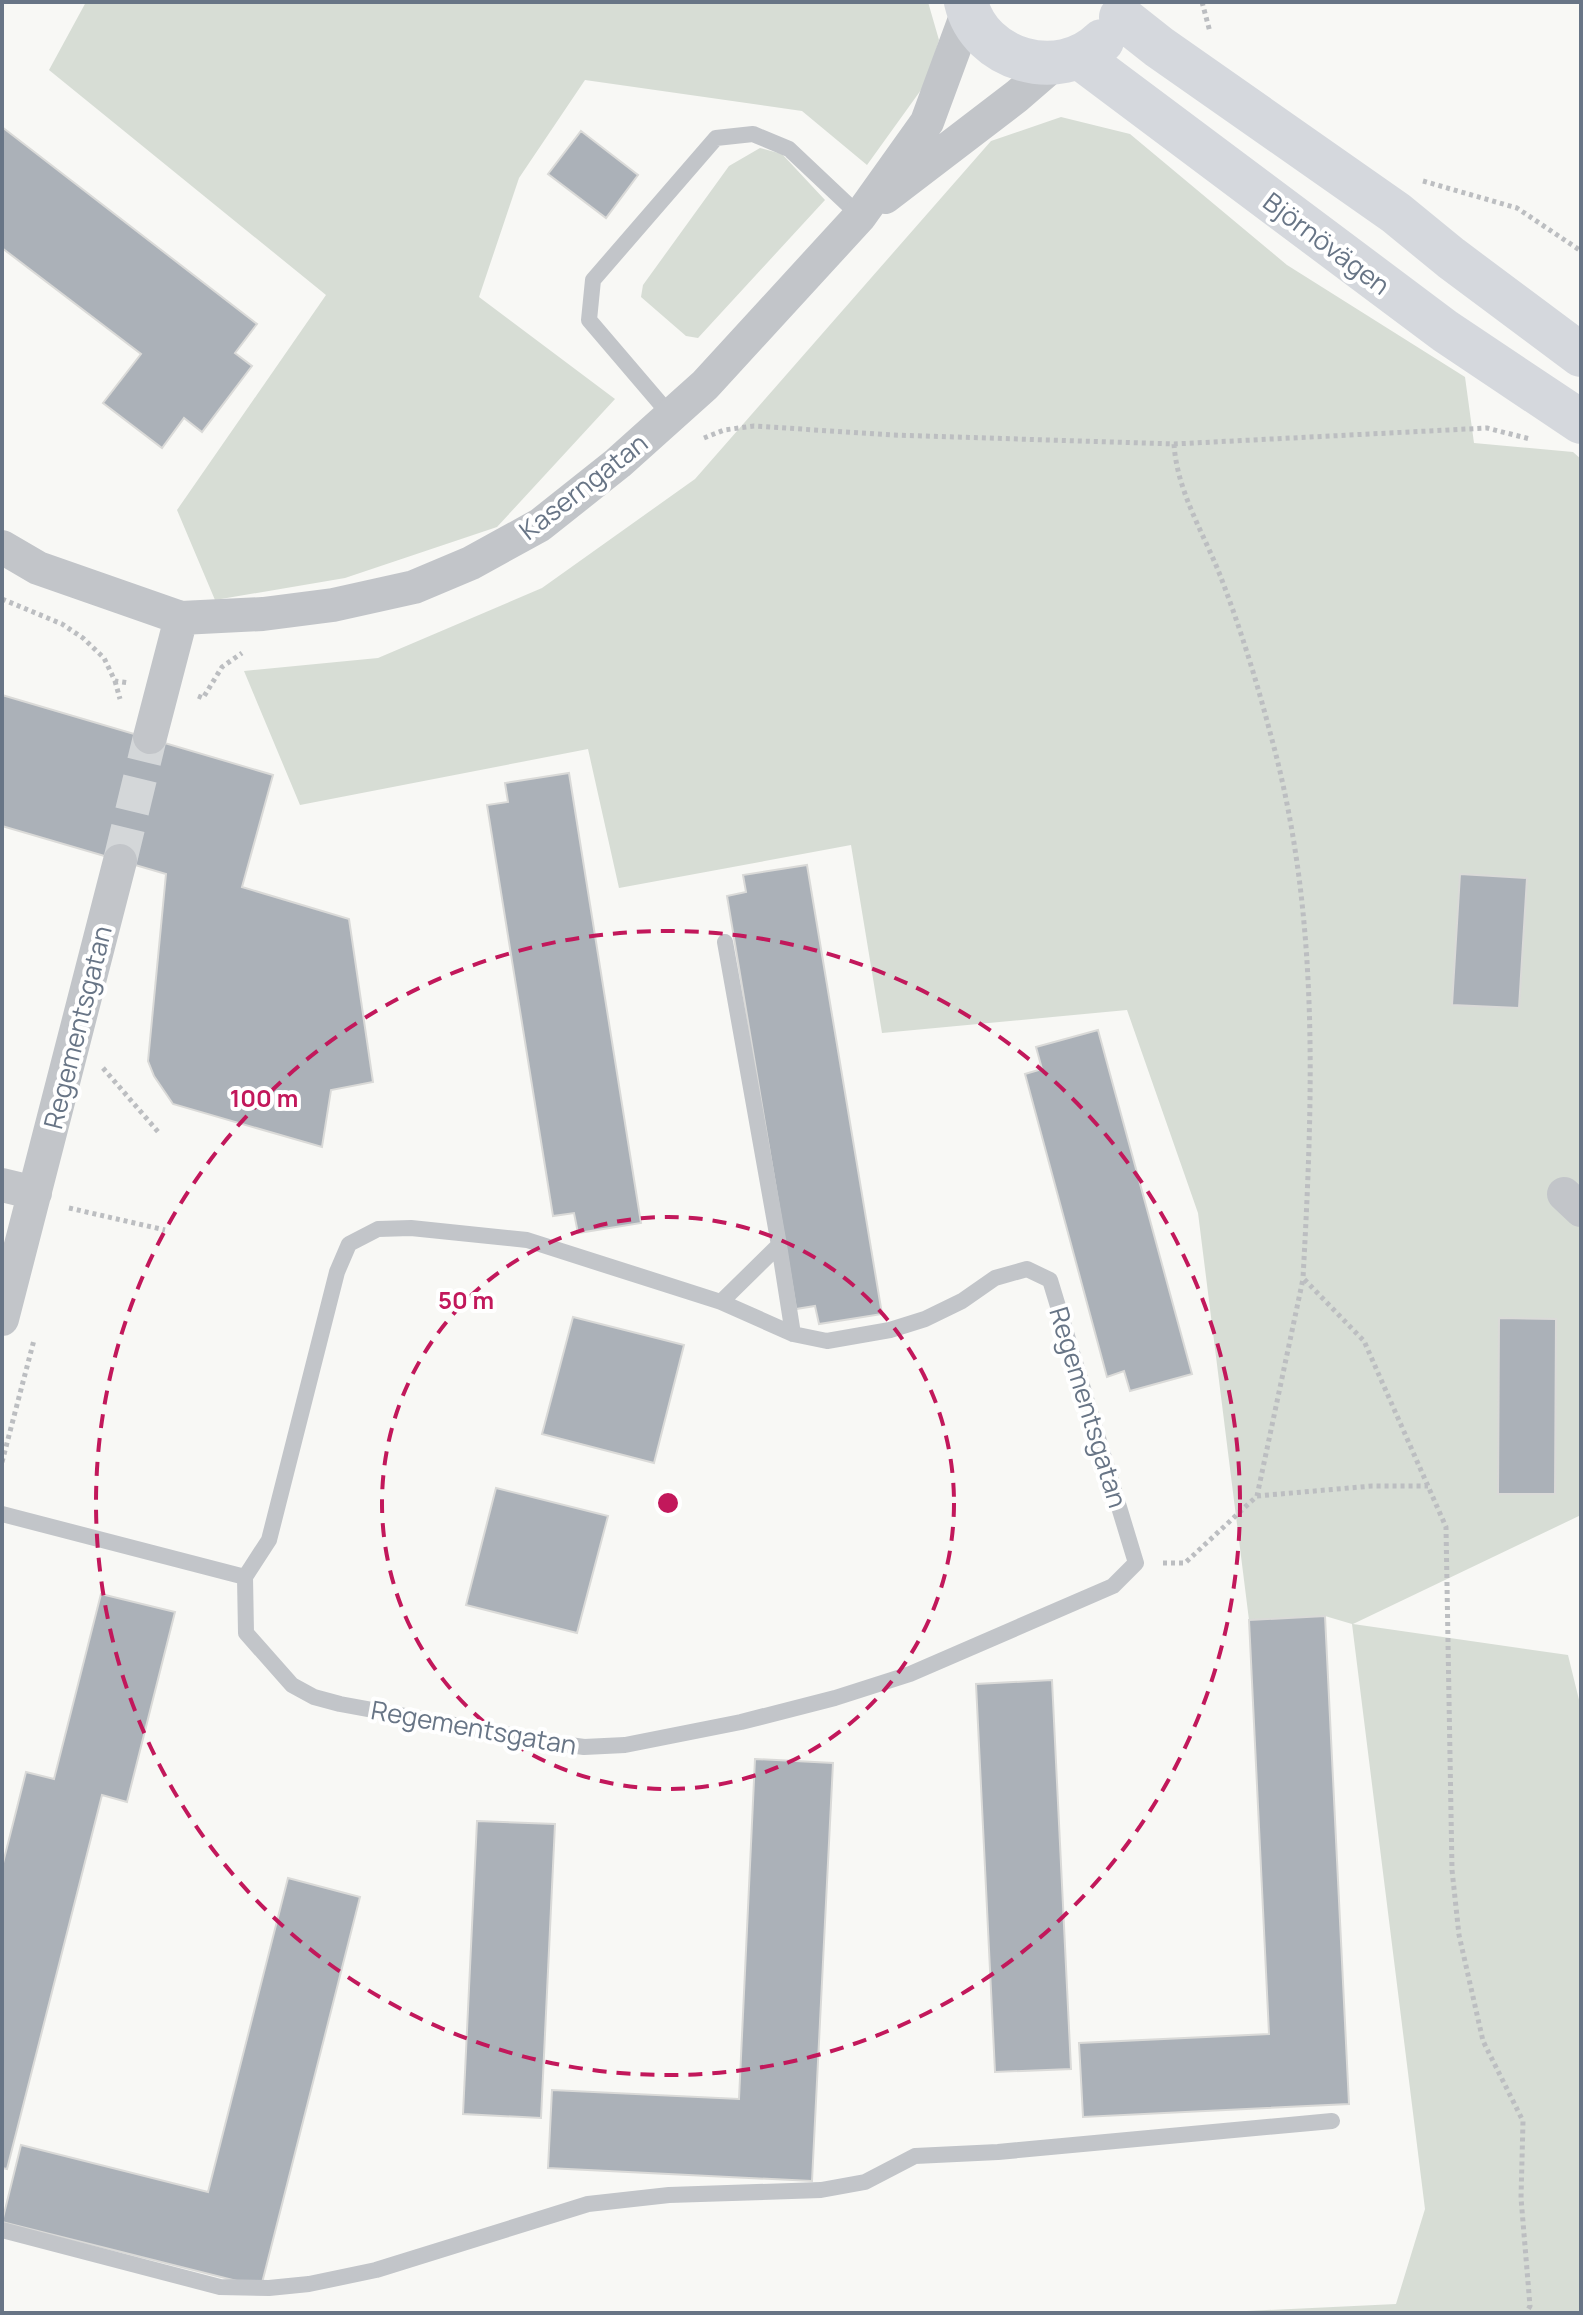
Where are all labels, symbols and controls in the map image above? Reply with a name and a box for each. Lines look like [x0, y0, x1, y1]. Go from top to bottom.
street label: Björnövägen [1256, 184, 1398, 302]
street label: Kaserngatan [511, 425, 655, 547]
street label: Regementsgatan [34, 922, 120, 1132]
text: 100 m [230, 1081, 298, 1114]
text: 50 m [438, 1283, 494, 1316]
street label: Regementsgatan [1041, 1302, 1137, 1512]
centre of rings [654, 1489, 682, 1517]
street label: Regementsgatan [368, 1691, 580, 1763]

